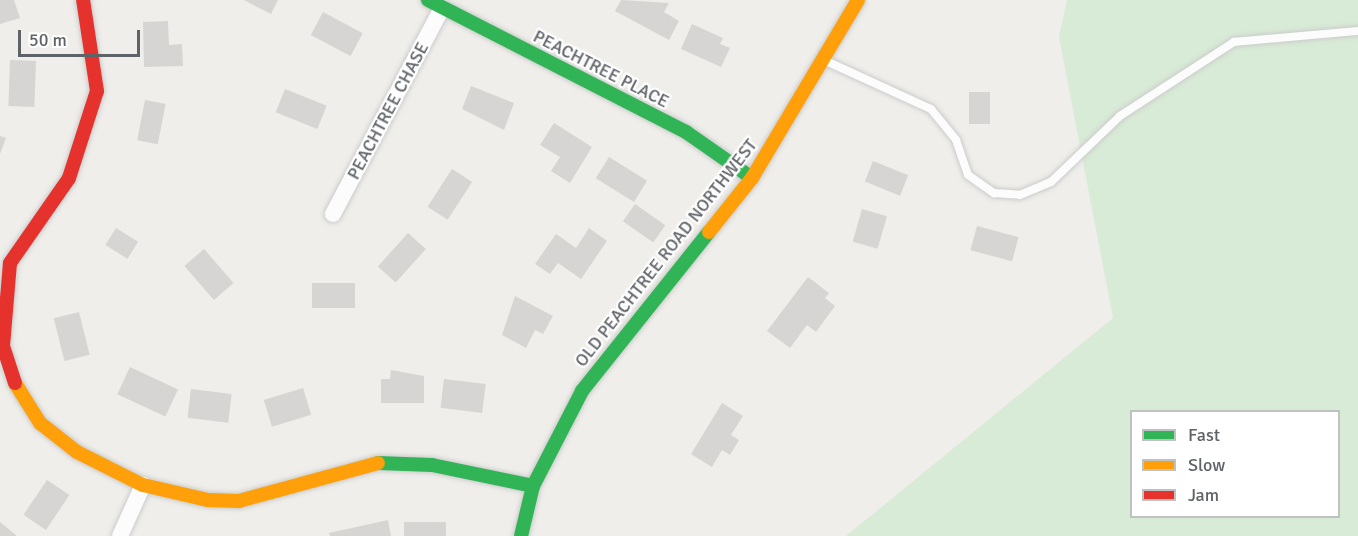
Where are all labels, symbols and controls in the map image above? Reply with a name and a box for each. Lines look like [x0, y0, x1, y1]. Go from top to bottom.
scale bar [21, 18, 142, 56]
street label: PEACHTREE PLACE [530, 25, 672, 113]
text: 50 m [29, 29, 67, 51]
street label: PEACHTREE CHASE [343, 39, 433, 183]
street label: OLD PEACHTREE ROAD NORTHWEST [570, 135, 762, 371]
legend [1130, 410, 1340, 518]
text: Fast [1188, 424, 1220, 446]
text: Slow [1188, 454, 1225, 476]
text: Jam [1188, 484, 1219, 506]

